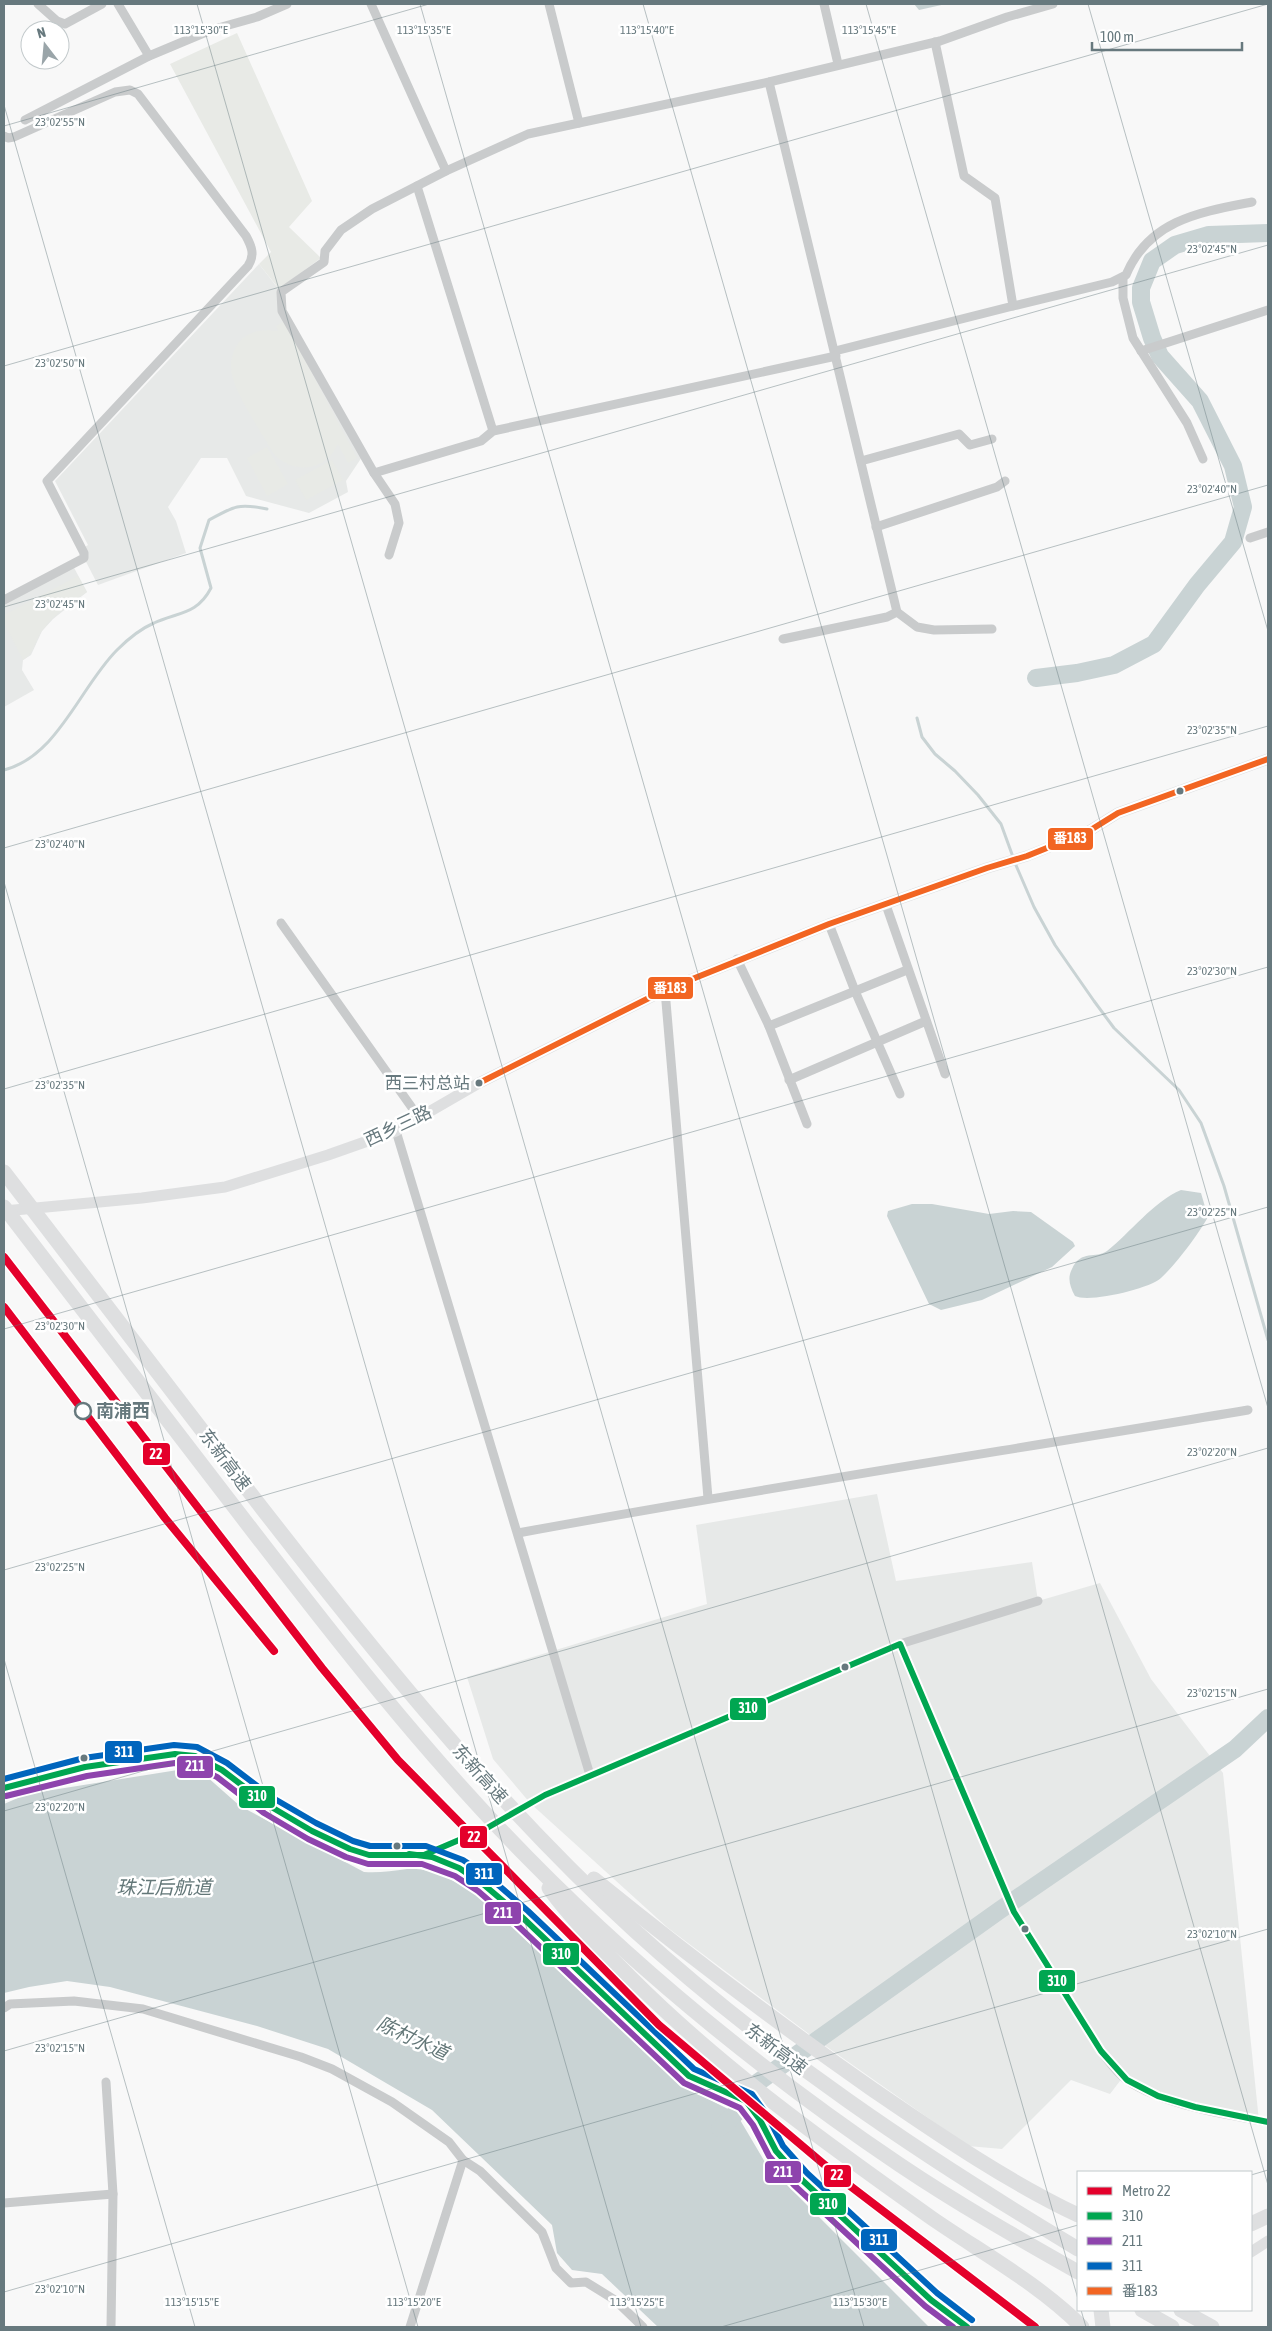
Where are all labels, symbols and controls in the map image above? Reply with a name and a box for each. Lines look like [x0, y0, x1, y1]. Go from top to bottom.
north arrow [20, 20, 70, 70]
scale bar [1092, 20, 1242, 52]
text: 113°15'30"E [174, 23, 228, 37]
text: 113°15'35"E [397, 23, 451, 37]
text: 113°15'40"E [620, 23, 674, 37]
text: 113°15'45"E [842, 23, 896, 37]
text: N [35, 24, 48, 41]
text: 100 m [1100, 28, 1134, 45]
text: 23°02'55"N [35, 115, 85, 129]
text: 23°02'45"N [1187, 242, 1237, 256]
text: 23°02'50"N [35, 356, 85, 370]
text: 23°02'40"N [1187, 482, 1237, 496]
text: 23°02'45"N [35, 597, 85, 611]
text: 23°02'35"N [1187, 723, 1237, 737]
unlabelled marker [1175, 786, 1185, 796]
line badge: 番183 [1047, 827, 1094, 851]
text: 番183 [1053, 830, 1087, 846]
text: 23°02'40"N [35, 837, 85, 851]
text: 23°02'30"N [1187, 964, 1237, 978]
line badge: 番183 [647, 976, 694, 1000]
text: 番183 [653, 980, 687, 996]
place label: 西三村总站 [385, 1073, 470, 1093]
text: 23°02'35"N [35, 1078, 85, 1092]
marker: 西三村总站 [474, 1078, 484, 1088]
street label: 西乡三路 [361, 1101, 435, 1150]
text: 23°02'25"N [1187, 1205, 1237, 1219]
text: 23°02'30"N [35, 1319, 85, 1333]
place label: 南浦西 [96, 1400, 150, 1421]
marker: 南浦西 [74, 1402, 92, 1420]
street label: 东新高速 [195, 1425, 255, 1495]
line badge: 22 [142, 1442, 171, 1466]
text: 23°02'20"N [1187, 1445, 1237, 1459]
text: 22 [149, 1446, 163, 1462]
text: 23°02'25"N [35, 1560, 85, 1574]
unlabelled marker [840, 1662, 850, 1672]
text: 23°02'15"N [1187, 1686, 1237, 1700]
line badge: 310 [729, 1697, 767, 1721]
text: 310 [738, 1700, 758, 1716]
line badge: 311 [104, 1740, 143, 1764]
street label: 东新高速 [448, 1740, 512, 1807]
text: 311 [114, 1744, 134, 1760]
unlabelled marker [79, 1753, 89, 1763]
line badge: 211 [176, 1755, 214, 1779]
text: 211 [185, 1758, 205, 1774]
line badge: 310 [238, 1785, 276, 1809]
text: 310 [247, 1788, 267, 1804]
text: 23°02'20"N [35, 1800, 85, 1814]
line badge: 22 [459, 1825, 488, 1849]
text: 22 [467, 1829, 481, 1845]
unlabelled marker [392, 1841, 402, 1851]
line badge: 311 [465, 1862, 503, 1886]
text: 311 [474, 1866, 494, 1882]
water label: 珠江后航道 [116, 1876, 214, 1898]
line badge: 211 [484, 1901, 522, 1925]
text: 211 [493, 1905, 513, 1921]
unlabelled marker [1020, 1924, 1030, 1934]
text: 23°02'10"N [1187, 1927, 1237, 1941]
line badge: 310 [542, 1942, 580, 1966]
text: 310 [551, 1946, 571, 1962]
line badge: 310 [1038, 1969, 1076, 1993]
text: 310 [1047, 1973, 1067, 1989]
water label: 陈村水道 [374, 2012, 455, 2065]
street label: 东新高速 [741, 2019, 811, 2079]
text: 23°02'15"N [35, 2041, 85, 2055]
line badge: 211 [764, 2160, 802, 2184]
text: 211 [773, 2164, 793, 2180]
line badge: 22 [823, 2164, 852, 2188]
text: 22 [830, 2167, 844, 2183]
legend [1077, 2171, 1252, 2311]
text: Metro 22 [1122, 2182, 1171, 2199]
line badge: 310 [809, 2192, 847, 2216]
text: 310 [818, 2196, 838, 2212]
text: 310 [1122, 2207, 1143, 2224]
line badge: 311 [860, 2228, 898, 2252]
text: 311 [869, 2232, 889, 2248]
text: 211 [1122, 2232, 1143, 2249]
text: 311 [1122, 2257, 1143, 2274]
text: 23°02'10"N [35, 2282, 85, 2296]
text: 番183 [1122, 2282, 1158, 2299]
text: 113°15'15"E [165, 2295, 219, 2309]
text: 113°15'20"E [387, 2295, 441, 2309]
text: 113°15'25"E [610, 2295, 664, 2309]
text: 113°15'30"E [833, 2295, 887, 2309]

